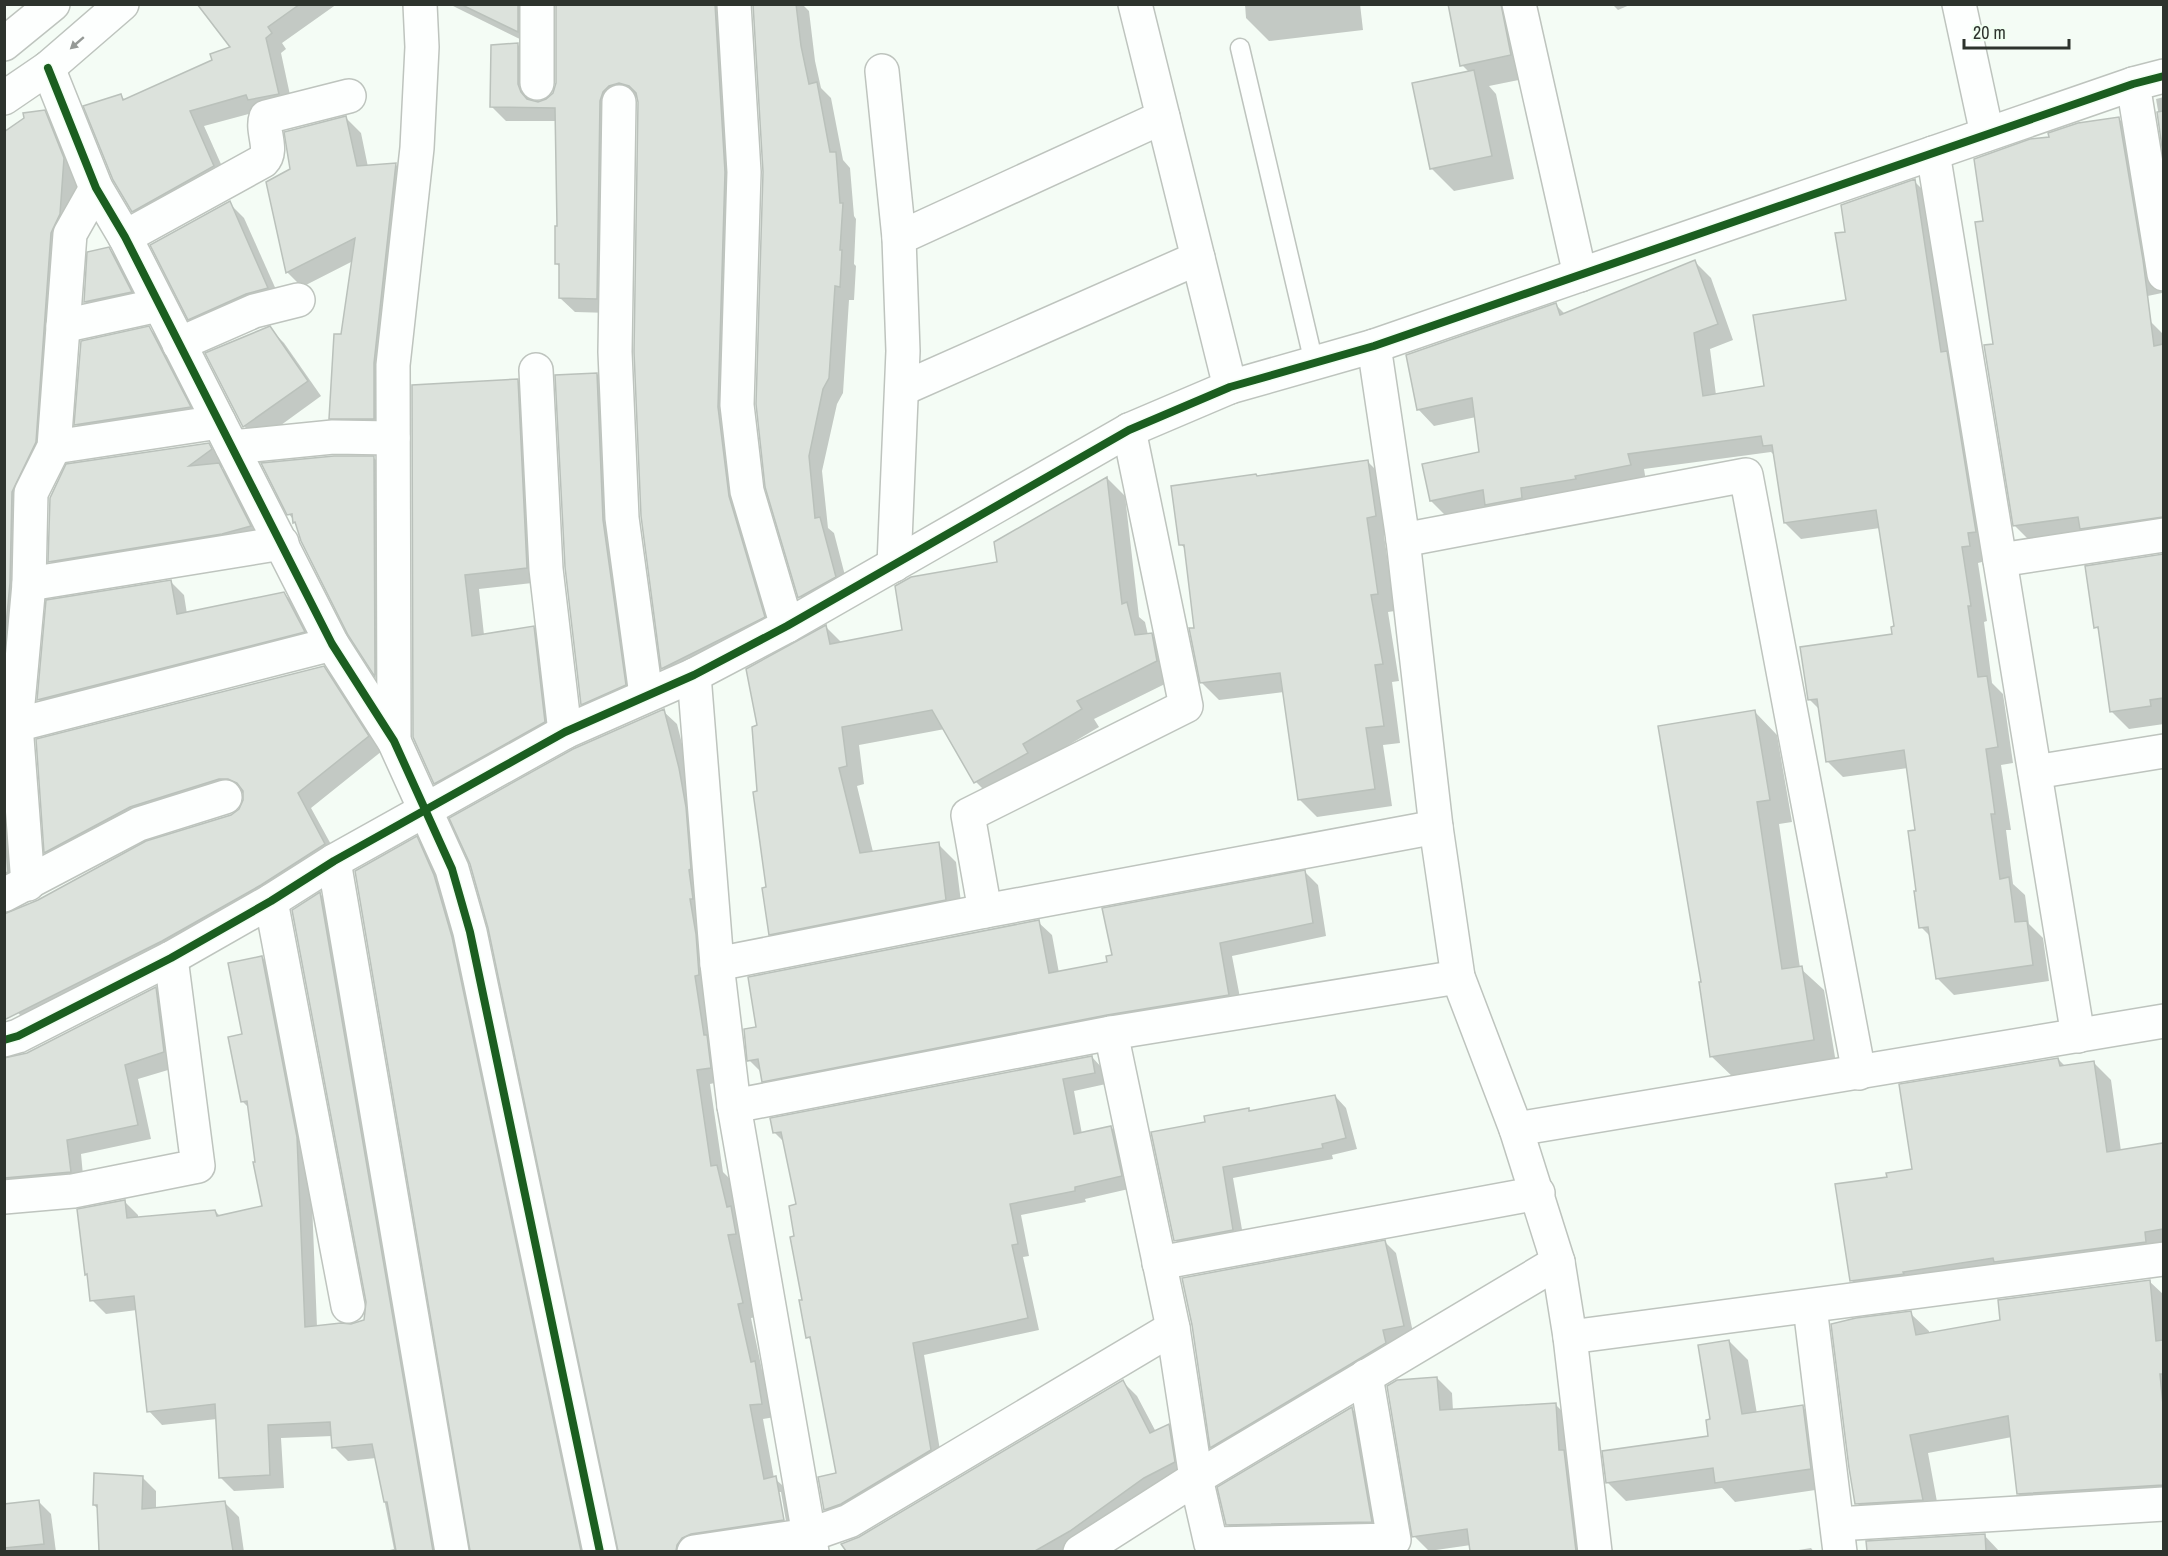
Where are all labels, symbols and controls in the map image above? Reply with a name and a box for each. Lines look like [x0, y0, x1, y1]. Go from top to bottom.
scale bar [1964, 12, 2069, 50]
text: 20 m [1973, 20, 2006, 45]
one-way arrow [70, 36, 85, 49]

